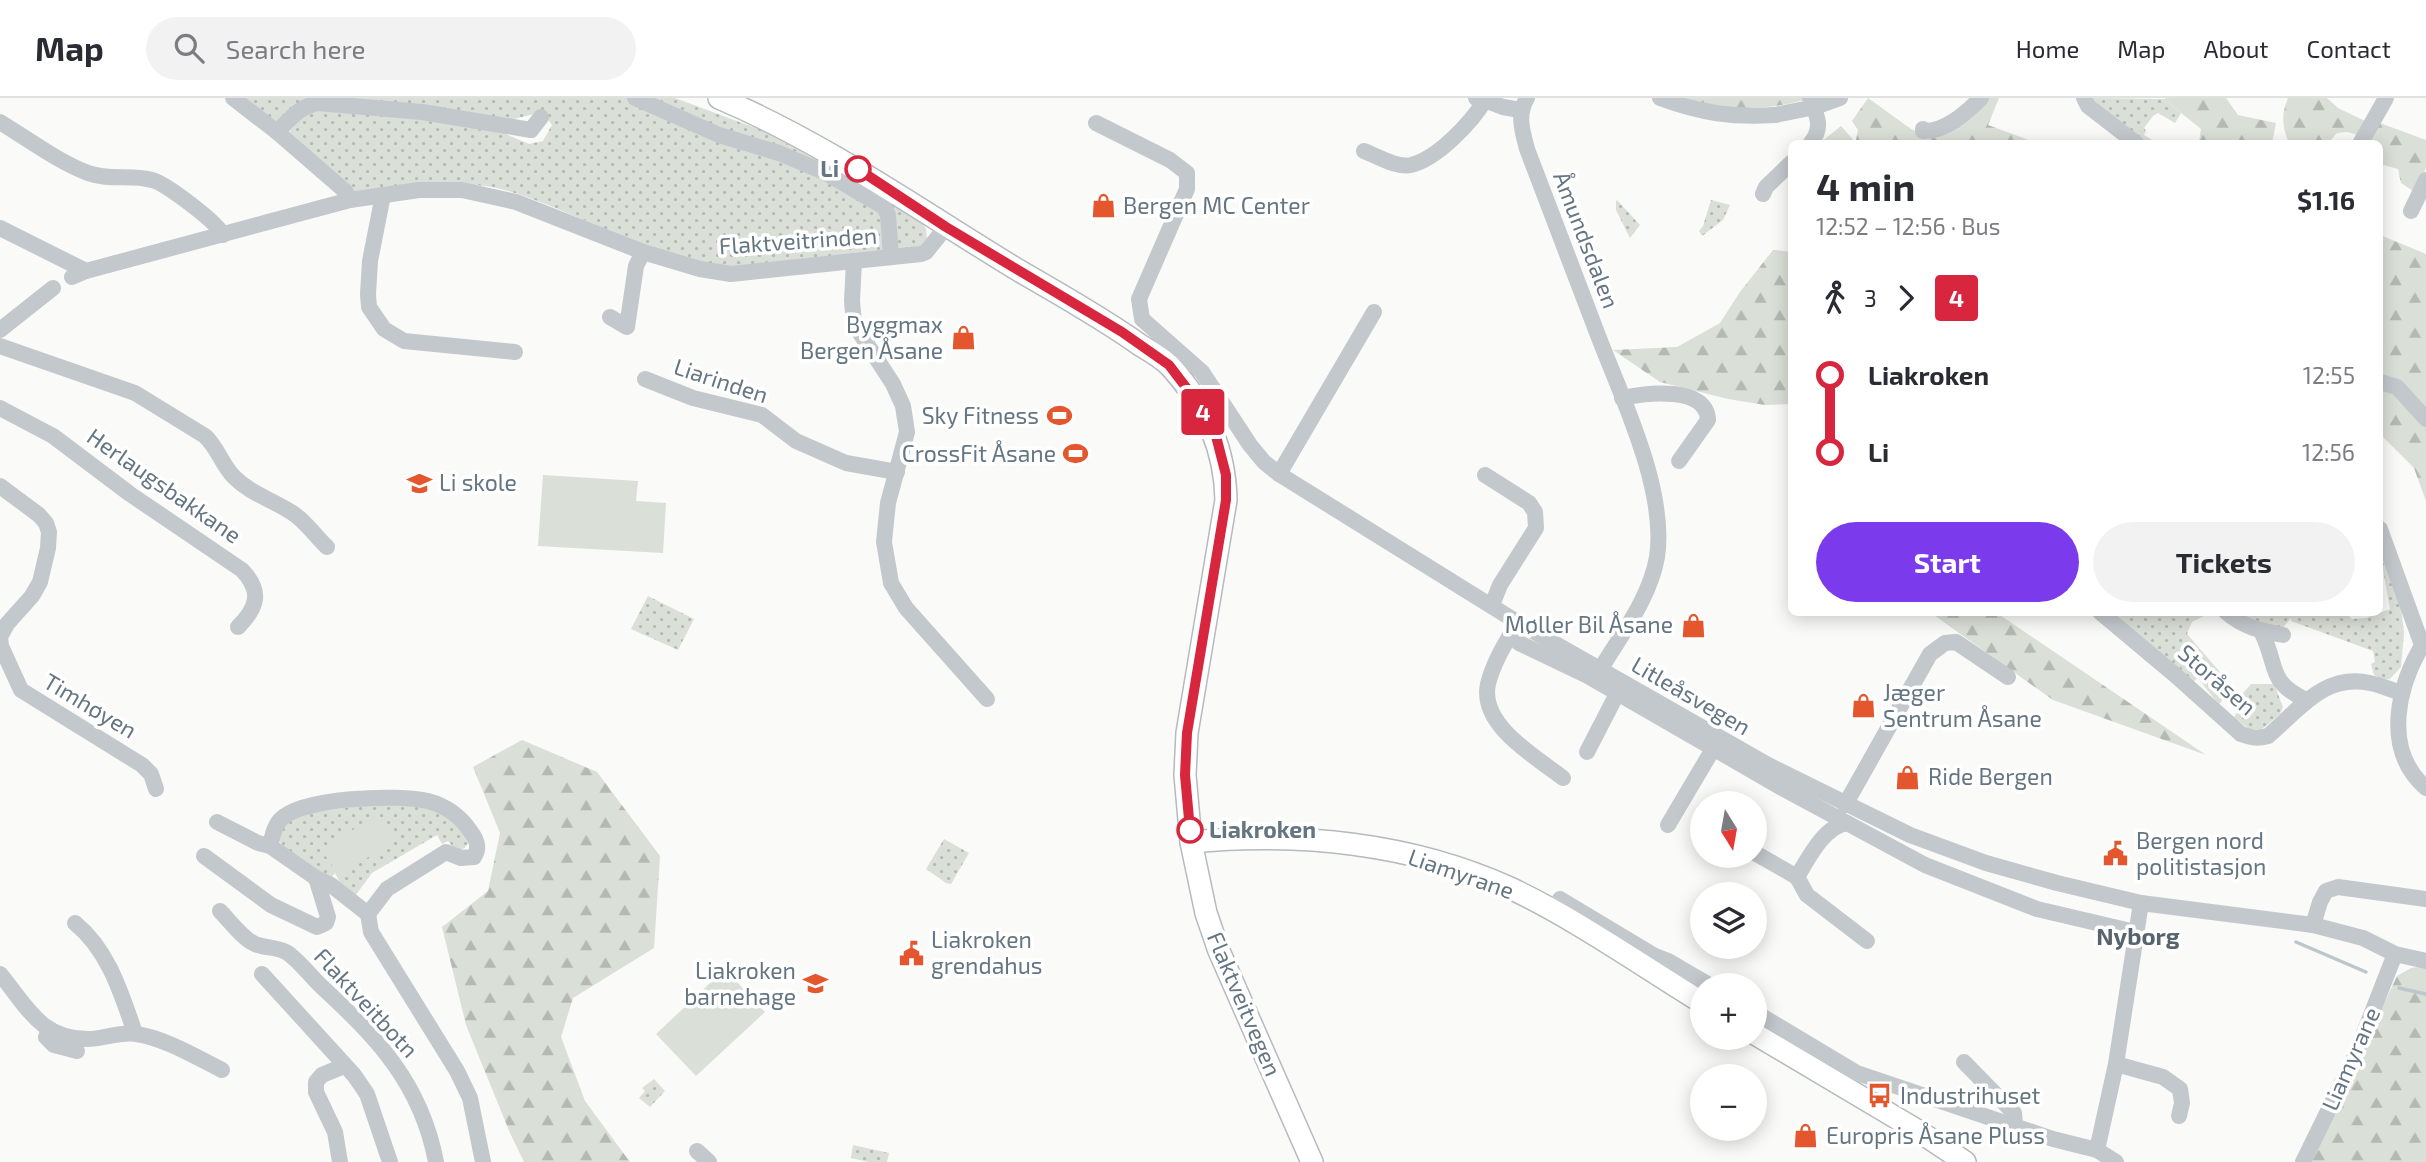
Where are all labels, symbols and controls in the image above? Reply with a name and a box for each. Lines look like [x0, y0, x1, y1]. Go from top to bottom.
search box [146, 17, 636, 80]
text: Map [35, 28, 104, 68]
icon: search [170, 29, 208, 67]
text: Search here [226, 33, 365, 64]
text: Home [2016, 34, 2079, 63]
text: Map [2117, 34, 2165, 63]
text: About [2203, 34, 2269, 63]
text: Contact [2307, 34, 2391, 63]
place label: Li [820, 154, 839, 182]
marker: Li [845, 156, 871, 182]
text: 4 min [1816, 163, 1915, 209]
street label: Åmundsdalen [1548, 167, 1626, 312]
text: $1.16 [2297, 184, 2355, 215]
place label: Bergen MC Center [1123, 191, 1310, 219]
shop icon: Bergen MC Center [1089, 192, 1117, 220]
text: 12:52 – 12:56 · Bus [1816, 212, 2000, 240]
street label: Flaktveitrinden [718, 221, 878, 259]
icon: walk [1816, 279, 1854, 317]
icon: forward [1887, 279, 1925, 317]
text: 4 [1949, 283, 1964, 312]
text: 3 [1864, 284, 1877, 312]
place label: Byggmax Bergen Åsane [800, 310, 943, 364]
shop icon: Byggmax Bergen Åsane [949, 324, 977, 352]
street label: Liarinden [671, 352, 772, 408]
text: Liakroken [1868, 359, 1989, 390]
text: 12:55 [2303, 361, 2355, 389]
line badge: 4 [1180, 389, 1226, 435]
text: 4 [1195, 397, 1211, 426]
place label: Sky Fitness [922, 401, 1039, 429]
sports icon: Sky Fitness [1045, 402, 1073, 430]
street label: Herlaugsbakkane [82, 422, 247, 549]
text: Li [1868, 436, 1889, 467]
text: 12:56 [2302, 438, 2355, 466]
place label: CrossFit Åsane [902, 439, 1056, 467]
sports icon: CrossFit Åsane [1062, 440, 1090, 468]
place label: Li skole [439, 468, 517, 496]
school or university icon: Li skole [405, 469, 433, 497]
button: Start [1816, 522, 2079, 602]
button: Tickets [2093, 522, 2355, 602]
place label: Møller Bil Åsane [1505, 610, 1673, 638]
shop icon: Møller Bil Åsane [1679, 611, 1707, 639]
street label: Storåsen [2173, 638, 2262, 721]
street label: Litleåsvegen [1627, 650, 1756, 740]
street label: Timhøyen [39, 667, 142, 744]
place label: Jæger Sentrum Åsane [1883, 678, 2042, 732]
shop icon: Jæger Sentrum Åsane [1849, 692, 1877, 720]
place label: Ride Bergen [1928, 762, 2053, 790]
shop icon: Ride Bergen [1894, 763, 1922, 791]
north arrow [1690, 791, 1768, 868]
map controls [1690, 791, 1767, 1141]
place label: Liakroken [1209, 815, 1316, 843]
marker: Liakroken [1177, 817, 1203, 843]
place label: Bergen nord politistasjon [2136, 826, 2266, 880]
public building icon: Bergen nord politistasjon [2102, 840, 2130, 868]
street label: Liamyrane [1405, 842, 1518, 904]
button: layers [1690, 882, 1767, 959]
district label: Nyborg [2096, 921, 2180, 950]
place label: Liakroken grendahus [931, 925, 1042, 979]
street label: Flaktveitvegen [1202, 927, 1288, 1080]
public building icon: Liakroken grendahus [897, 939, 925, 967]
street label: Flaktveitbotn [309, 942, 425, 1063]
place label: Liakroken barnehage [684, 956, 796, 1010]
school or university icon: Liakroken barnehage [802, 970, 830, 998]
button: + [1690, 973, 1767, 1050]
street label: Liamyrane [2315, 1003, 2385, 1115]
button: − [1690, 1064, 1767, 1141]
place label: Industrihuset [1900, 1081, 2041, 1109]
bus stop icon: Industrihuset [1866, 1082, 1894, 1110]
place label: Europris Åsane Pluss [1826, 1121, 2045, 1149]
shop icon: Europris Åsane Pluss [1792, 1122, 1820, 1150]

